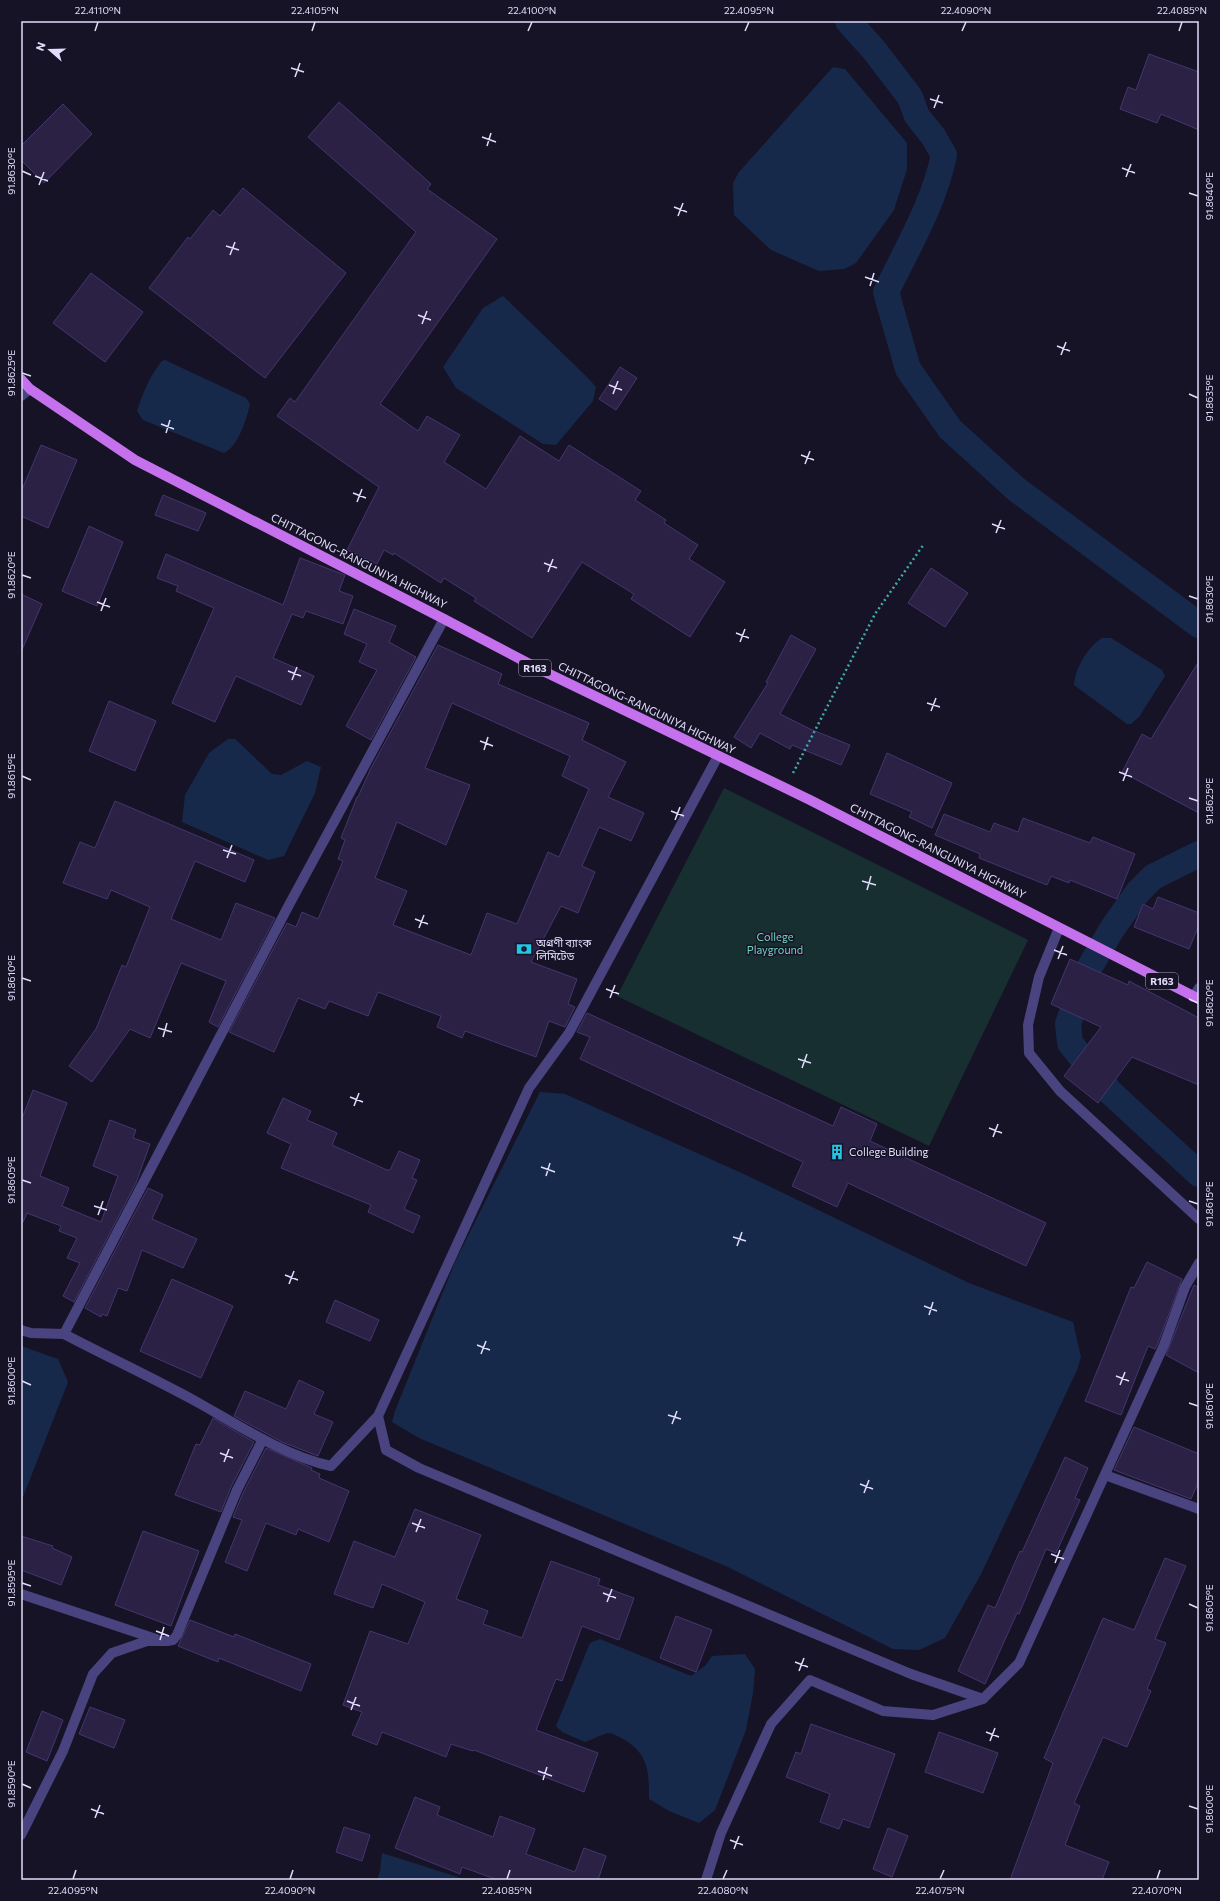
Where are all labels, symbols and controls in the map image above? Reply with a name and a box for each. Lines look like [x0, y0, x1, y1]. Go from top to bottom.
text: 22.4110°N [75, 4, 121, 16]
text: 22.4105°N [291, 4, 339, 16]
text: 22.4100°N [508, 4, 556, 16]
text: 22.4095°N [724, 4, 774, 16]
text: 22.4090°N [941, 4, 991, 16]
text: 22.4085°N [1157, 4, 1207, 16]
north arrow [30, 30, 70, 70]
text: N [33, 40, 48, 53]
text: 91.8630°E [5, 147, 17, 195]
text: 91.8640°E [1203, 172, 1215, 220]
text: 91.8625°E [5, 350, 17, 396]
text: 91.8635°E [1203, 375, 1215, 421]
street label: CHITTAGONG-RANGUNIYA HIGHWAY [269, 510, 449, 611]
text: 91.8620°E [5, 551, 17, 599]
text: 91.8630°E [1203, 575, 1215, 623]
street label: CHITTAGONG-RANGUNIYA HIGHWAY [556, 659, 738, 756]
road number: R163 [519, 660, 551, 676]
text: 91.8615°E [5, 753, 17, 799]
text: 91.8625°E [1203, 778, 1215, 824]
street label: CHITTAGONG-RANGUNIYA HIGHWAY [848, 800, 1028, 901]
park label: College Playground [747, 930, 803, 956]
place label: অগ্রণী ব্যাংক লিমিটেড [535, 936, 592, 962]
bank icon: অগ্রণী ব্যাংক লিমিটেড [515, 940, 533, 958]
text: 91.8610°E [5, 955, 17, 1001]
road number: R163 [1146, 973, 1178, 989]
text: 91.8620°E [1203, 979, 1215, 1027]
building icon: College Building [828, 1143, 846, 1161]
place label: College Building [849, 1145, 929, 1158]
text: 91.8605°E [5, 1156, 17, 1204]
text: 91.8615°E [1203, 1181, 1215, 1227]
text: 91.8600°E [5, 1357, 17, 1405]
text: 91.8610°E [1203, 1383, 1215, 1429]
text: 91.8595°E [5, 1560, 17, 1606]
text: 91.8605°E [1203, 1584, 1215, 1632]
text: 91.8590°E [5, 1760, 17, 1808]
text: 91.8600°E [1203, 1785, 1215, 1833]
text: 22.4095°N [48, 1884, 98, 1896]
text: 22.4090°N [265, 1884, 315, 1896]
text: 22.4085°N [482, 1884, 532, 1896]
text: 22.4080°N [698, 1884, 748, 1896]
text: 22.4075°N [915, 1884, 965, 1896]
text: 22.4070°N [1132, 1884, 1182, 1896]

